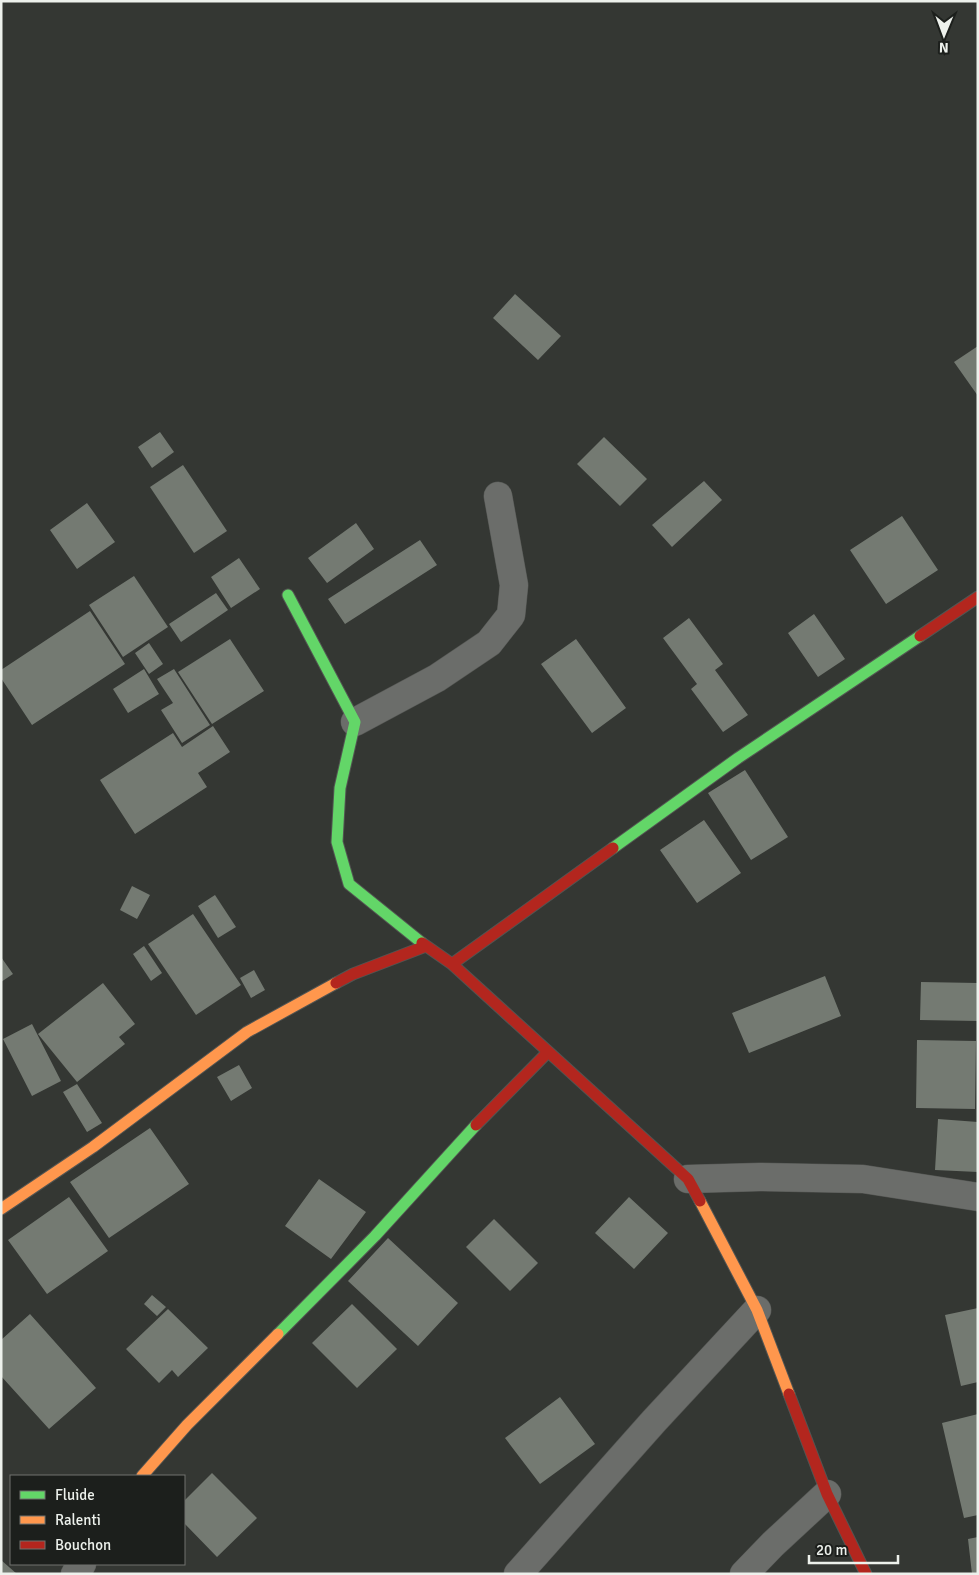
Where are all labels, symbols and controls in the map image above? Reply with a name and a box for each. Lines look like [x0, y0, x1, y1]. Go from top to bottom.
north arrow [919, 10, 969, 60]
text: N [939, 39, 949, 56]
legend [10, 1475, 185, 1565]
text: Fluide [55, 1486, 95, 1504]
text: Ralenti [55, 1511, 101, 1529]
scale bar [809, 1532, 898, 1564]
text: Bouchon [55, 1536, 111, 1554]
text: 20 m [816, 1541, 847, 1559]

